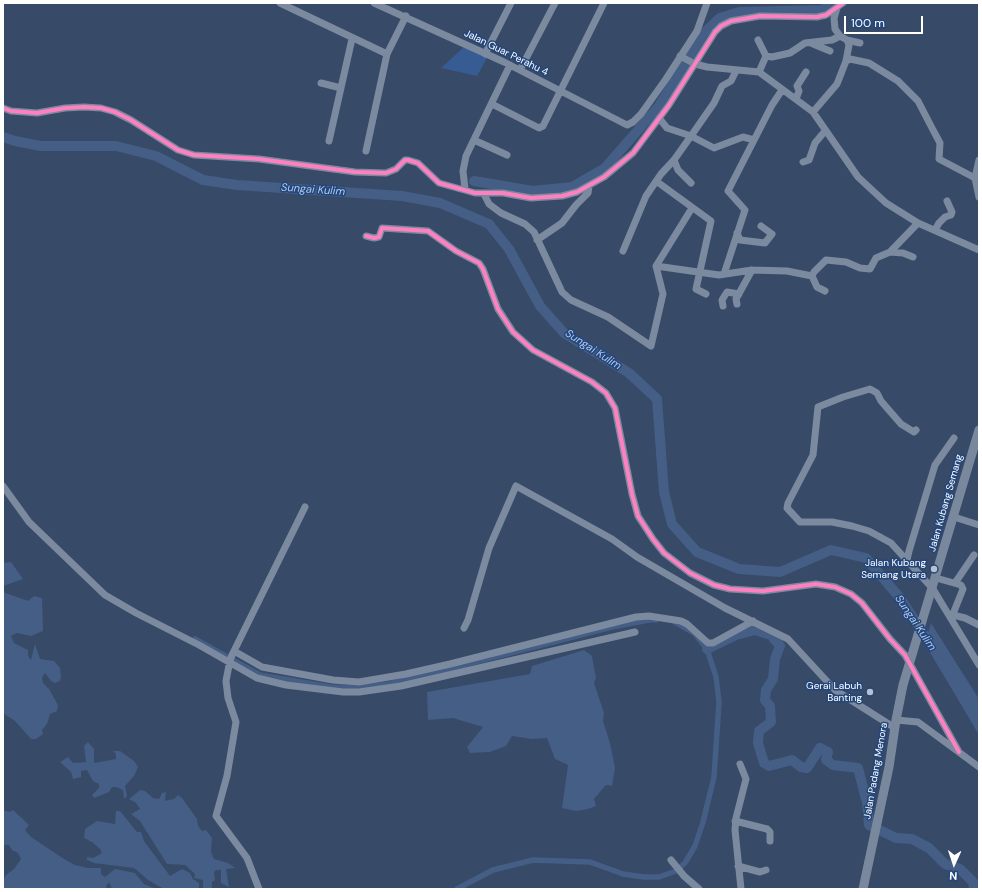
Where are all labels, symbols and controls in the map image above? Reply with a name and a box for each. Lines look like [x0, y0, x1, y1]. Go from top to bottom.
scale bar [846, 8, 925, 34]
text: 100 m [851, 15, 885, 31]
street label: Jalan Guar Perahu 4 [462, 27, 550, 79]
water label: Sungai Kulim [280, 181, 346, 199]
water label: Sungai Kulim [562, 327, 624, 373]
street label: Jalan Kubang Semang [926, 453, 966, 553]
place label: Jalan Kubang Semang Utara [861, 557, 926, 580]
marker: Jalan Kubang Semang Utara [929, 564, 939, 574]
water label: Sungai Kulim [892, 593, 938, 653]
place label: Gerai Labuh Banting [806, 680, 862, 704]
marker: Gerai Labuh Banting [865, 687, 875, 697]
street label: Jalan Padang Menora [862, 722, 890, 820]
north arrow [934, 844, 974, 884]
text: N [949, 869, 958, 883]

